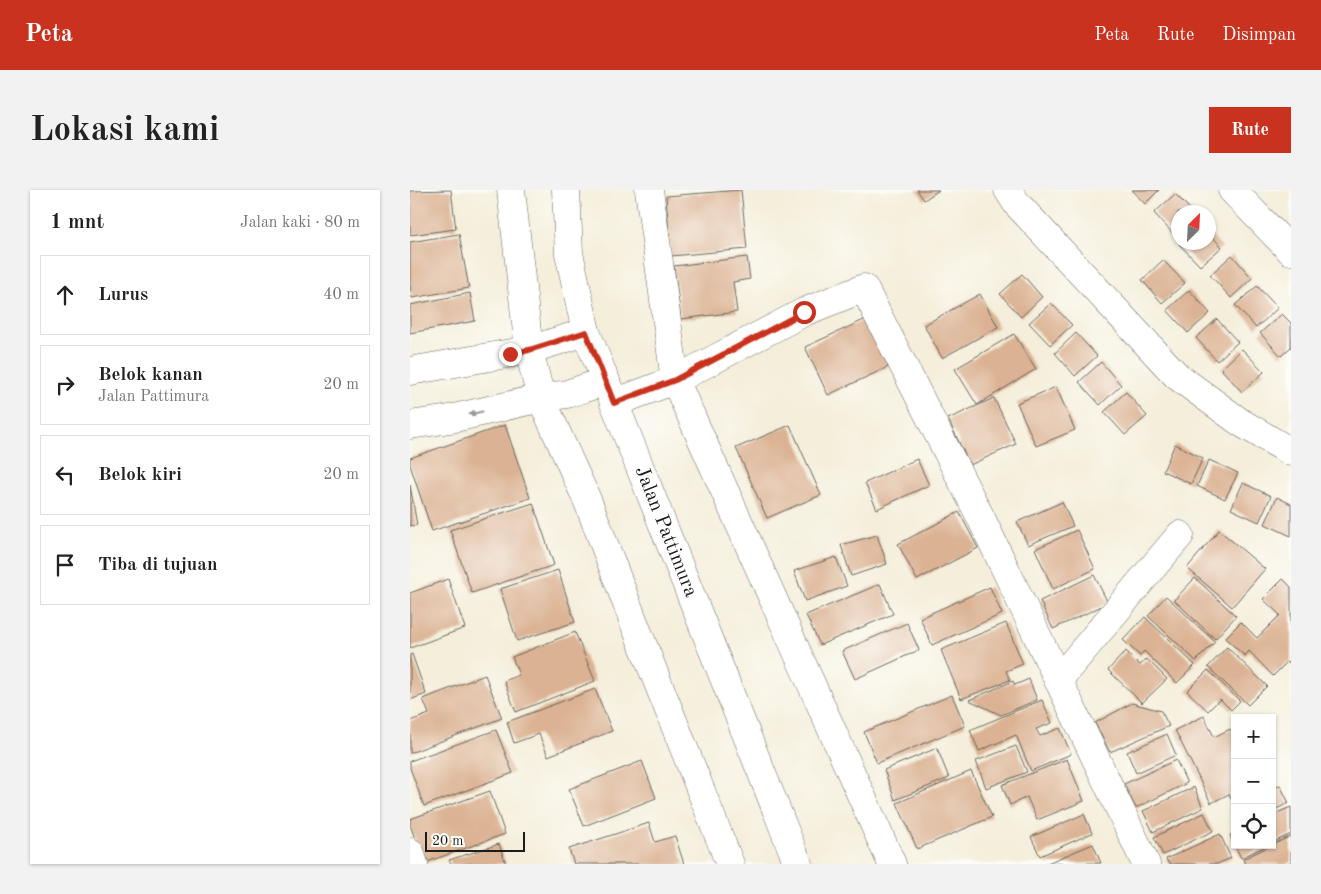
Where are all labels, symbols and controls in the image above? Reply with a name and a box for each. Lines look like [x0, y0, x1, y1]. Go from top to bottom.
text: Peta [25, 23, 73, 47]
text: Peta [1094, 26, 1129, 44]
text: Rute [1157, 26, 1194, 44]
text: Disimpan [1222, 26, 1296, 44]
button: Rute [1209, 107, 1291, 153]
text: Lokasi kami [30, 113, 219, 148]
north arrow [1171, 205, 1216, 250]
text: 1 mnt [50, 212, 104, 233]
text: Jalan kaki · 80 m [240, 215, 360, 231]
icon: ahead [51, 281, 79, 309]
text: Lurus [98, 286, 148, 305]
text: 40 m [323, 287, 359, 303]
route start [793, 301, 816, 324]
route end [499, 343, 522, 366]
text: Belok kanan [98, 366, 203, 385]
icon: right [51, 371, 79, 399]
text: 20 m [323, 377, 359, 393]
text: Jalan Pattimura [98, 389, 209, 405]
one-way arrow [469, 409, 484, 417]
icon: left [51, 461, 79, 489]
street label: Jalan Pattimura [631, 464, 701, 600]
text: Belok kiri [98, 466, 182, 485]
text: 20 m [323, 467, 359, 483]
icon: arrive [51, 551, 79, 579]
text: Tiba di tujuan [98, 556, 218, 575]
map controls [1231, 714, 1276, 849]
button: + [1231, 714, 1276, 759]
button: − [1231, 759, 1276, 804]
button: locate [1231, 804, 1276, 849]
scale bar [425, 829, 525, 852]
text: 20 m [432, 834, 463, 848]

